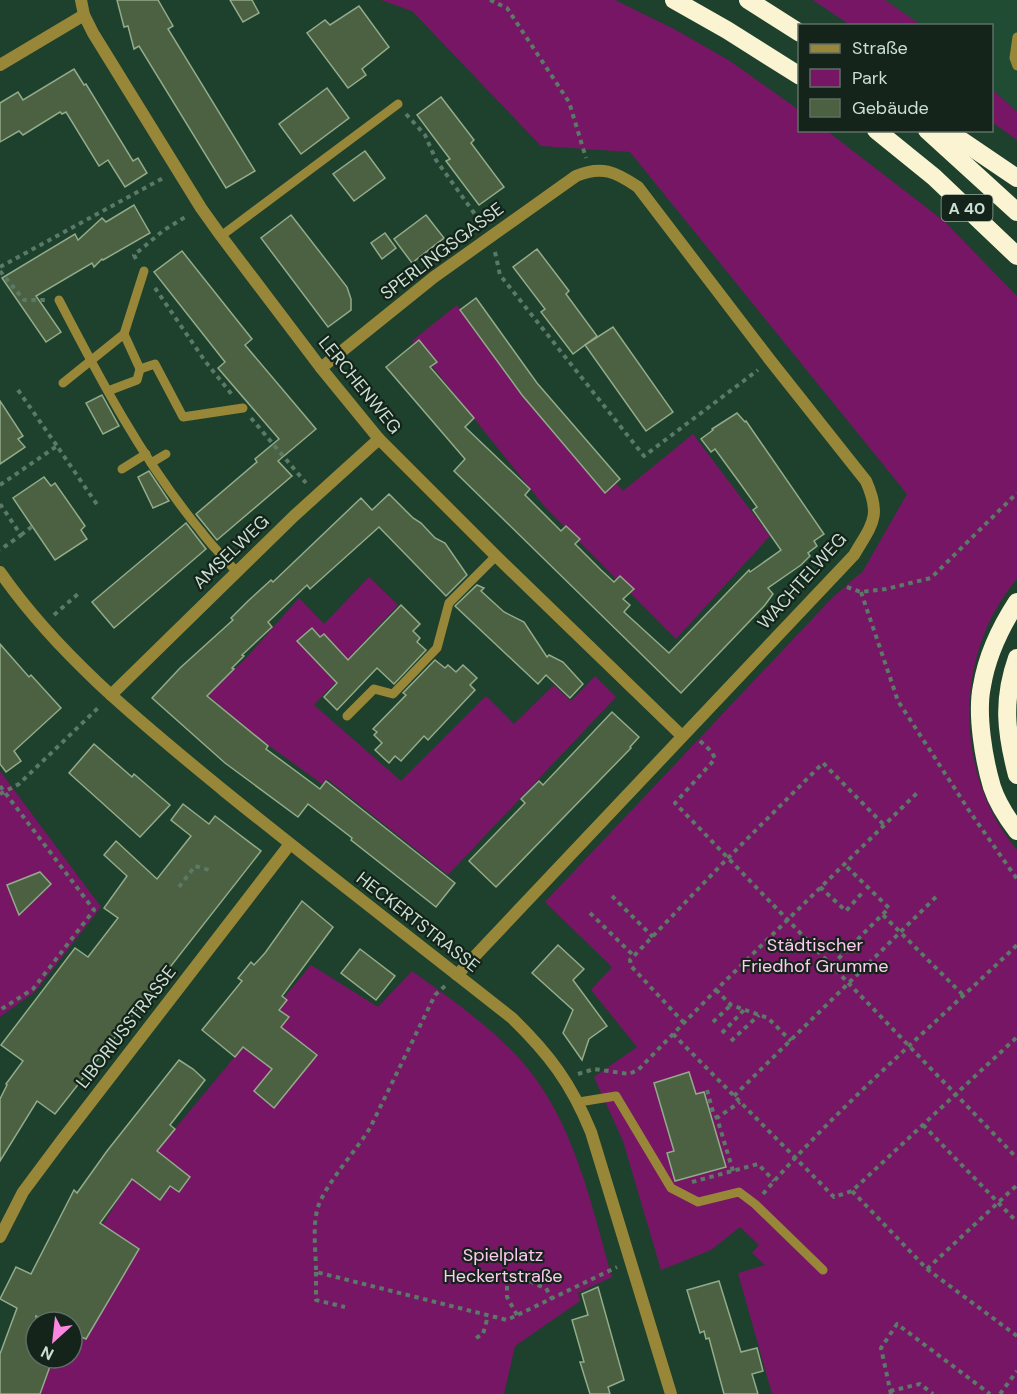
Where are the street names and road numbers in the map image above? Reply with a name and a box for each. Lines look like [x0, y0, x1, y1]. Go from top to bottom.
road number: A 40 [942, 195, 992, 221]
street label: SPERLINGSGASSE [375, 197, 509, 305]
street label: LERCHENWEG [313, 331, 407, 439]
street label: AMSELWEG [188, 510, 274, 594]
street label: WACHTELWEG [752, 528, 852, 634]
street label: HECKERTSTRASSE [351, 866, 485, 978]
street label: LIBORIUSSTRASSE [71, 961, 181, 1093]

